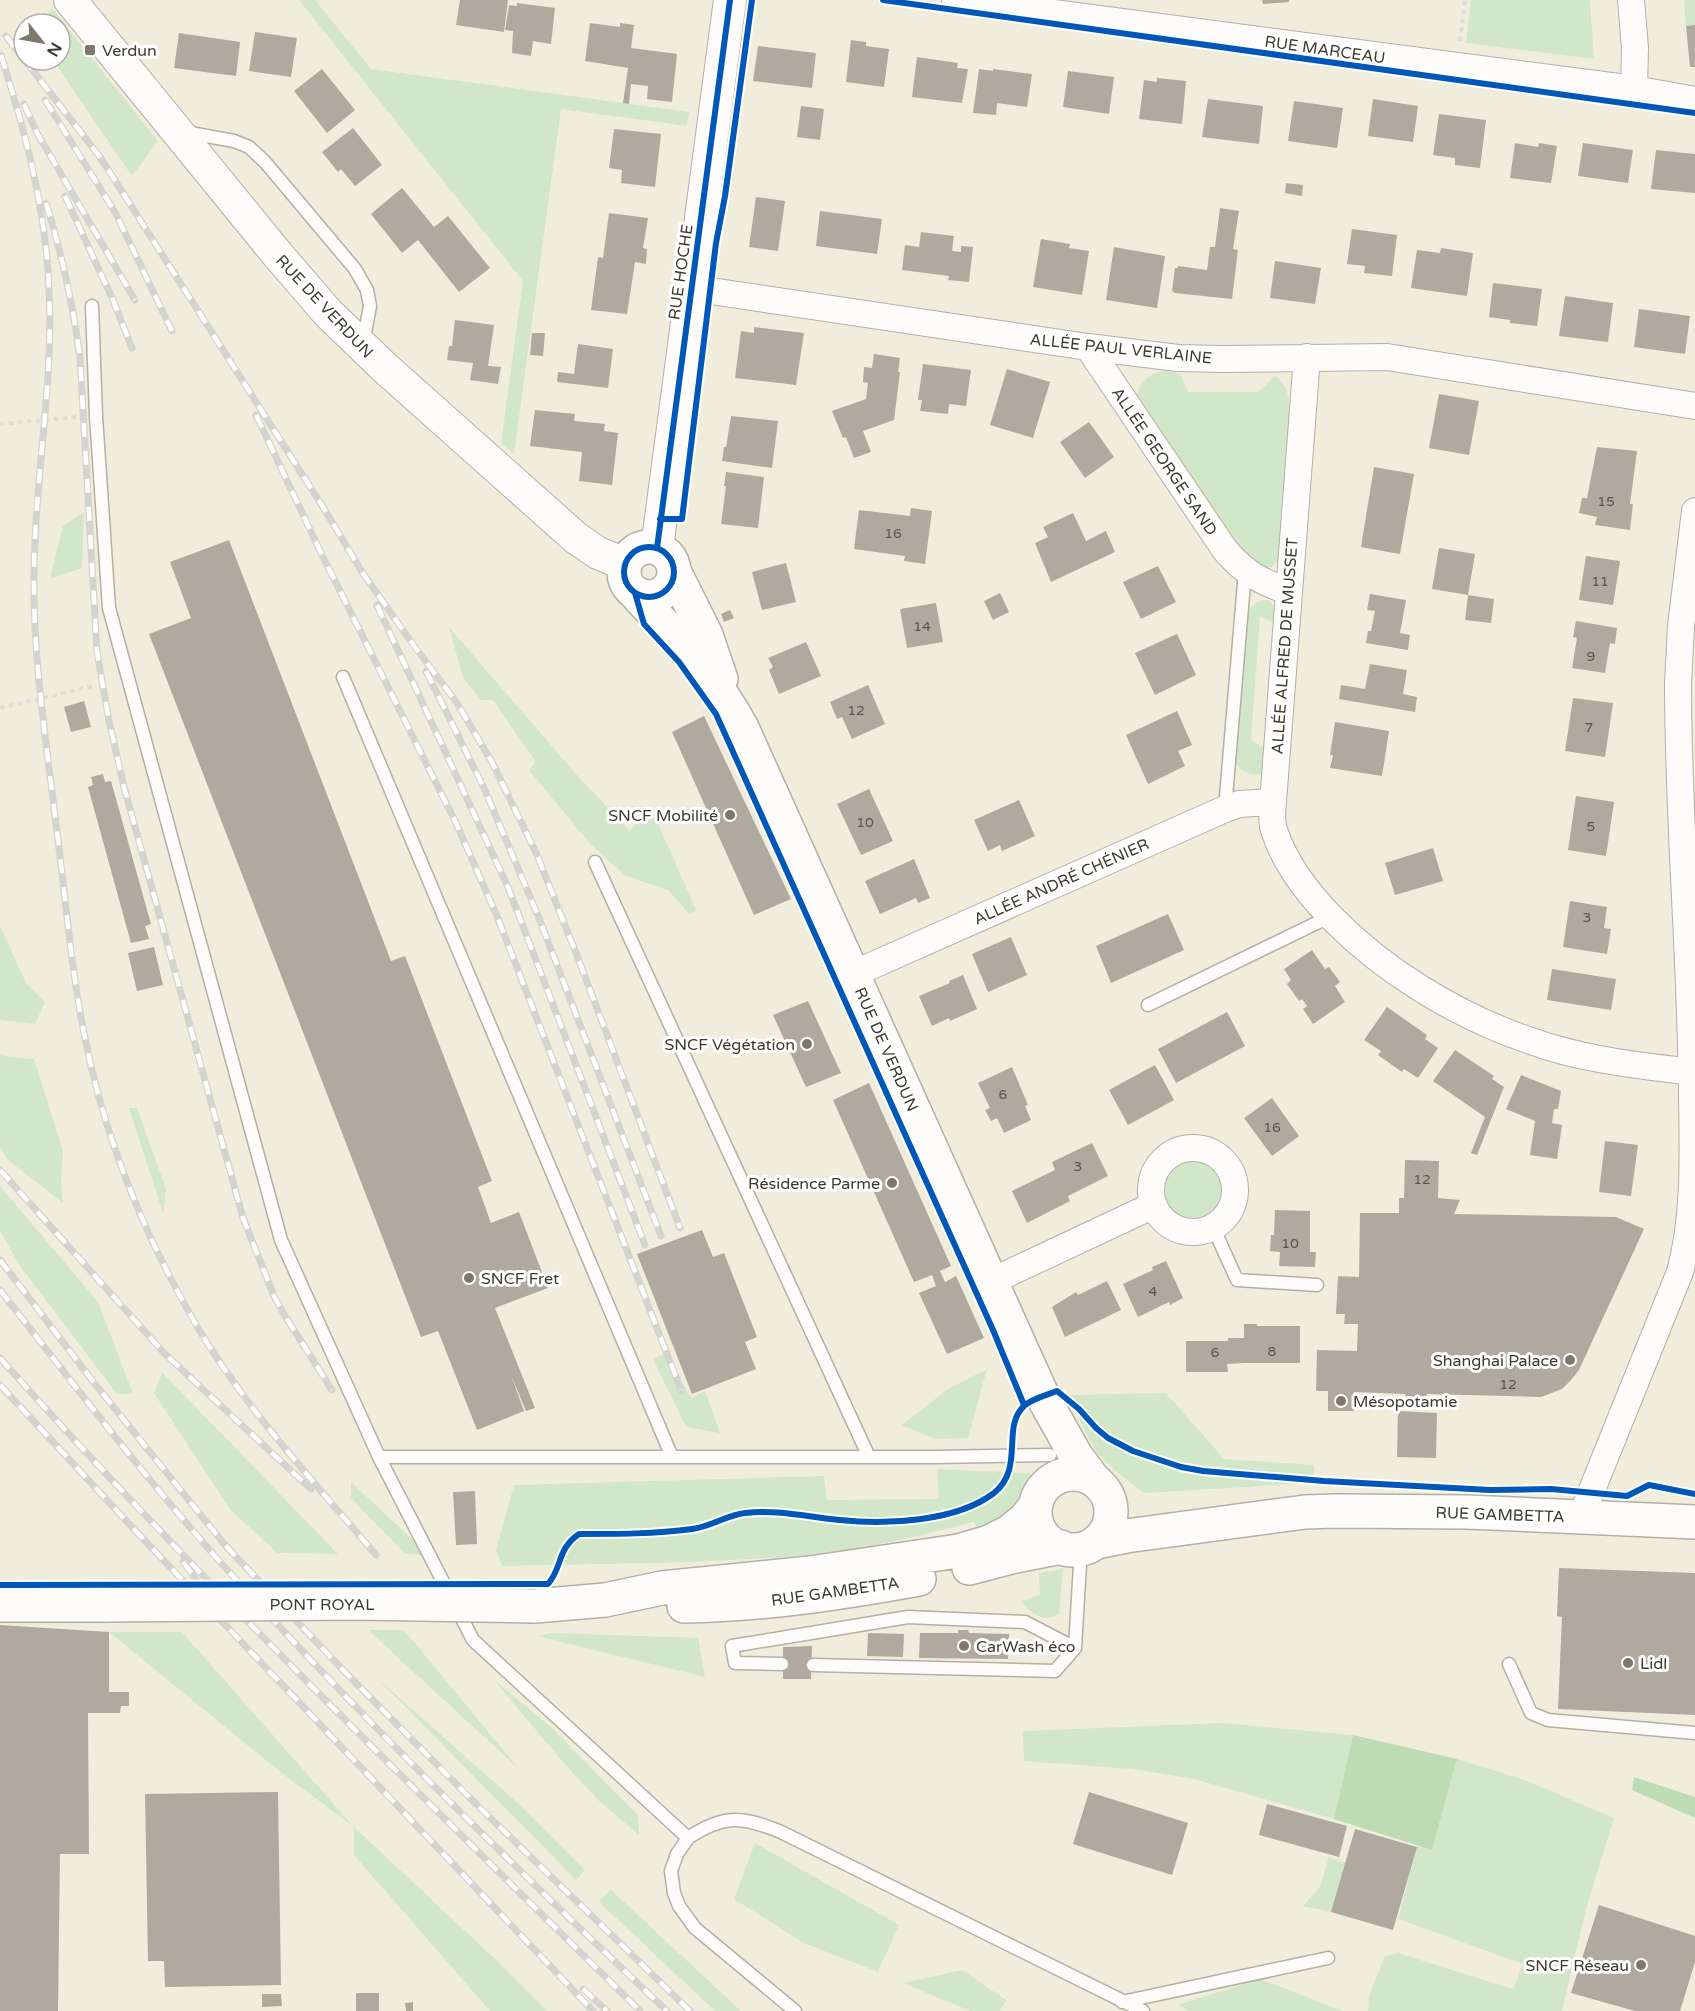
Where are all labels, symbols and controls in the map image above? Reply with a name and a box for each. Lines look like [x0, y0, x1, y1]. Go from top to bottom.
north arrow [12, 12, 72, 72]
street label: RUE MARCEAU [1263, 32, 1387, 68]
text: N [42, 39, 66, 60]
place label: Verdun [102, 41, 157, 61]
marker: Verdun [83, 43, 97, 57]
street label: RUE HOCHE [664, 223, 698, 321]
street label: RUE DE VERDUN [271, 251, 377, 362]
street label: ALLÉE PAUL VERLAINE [1029, 329, 1213, 369]
street label: ALLÉE GEORGE SAND [1107, 384, 1221, 540]
house number: 15 [1597, 493, 1615, 510]
house number: 16 [884, 525, 902, 542]
street label: ALLÉE ALFRED DE MUSSET [1267, 537, 1303, 755]
house number: 11 [1591, 573, 1609, 590]
house number: 14 [913, 618, 931, 635]
house number: 9 [1587, 648, 1595, 665]
house number: 12 [847, 702, 865, 719]
house number: 7 [1585, 719, 1593, 736]
place label: SNCF Mobilité [608, 806, 718, 826]
marker: SNCF Mobilité [723, 808, 737, 822]
house number: 10 [856, 814, 874, 831]
house number: 5 [1587, 818, 1595, 835]
street label: ALLÉE ANDRÉ CHÉNIER [971, 834, 1152, 930]
house number: 3 [1583, 909, 1591, 926]
street label: RUE DE VERDUN [850, 984, 922, 1115]
place label: SNCF Végétation [664, 1035, 795, 1055]
marker: SNCF Végétation [800, 1037, 814, 1051]
house number: 6 [999, 1086, 1008, 1103]
house number: 16 [1263, 1119, 1281, 1136]
house number: 3 [1074, 1158, 1082, 1175]
house number: 12 [1413, 1171, 1431, 1188]
place label: Résidence Parme [748, 1174, 880, 1194]
marker: Résidence Parme [885, 1176, 899, 1190]
house number: 10 [1281, 1235, 1299, 1252]
place label: SNCF Fret [481, 1269, 559, 1289]
marker: SNCF Fret [462, 1271, 476, 1285]
house number: 4 [1149, 1283, 1158, 1300]
house number: 8 [1268, 1343, 1277, 1360]
house number: 6 [1211, 1344, 1220, 1361]
place label: Shanghai Palace [1433, 1351, 1558, 1371]
marker: Shanghai Palace [1563, 1353, 1577, 1367]
house number: 12 [1499, 1376, 1517, 1393]
place label: Mésopotamie [1353, 1392, 1457, 1412]
marker: Mésopotamie [1334, 1394, 1348, 1408]
street label: RUE GAMBETTA [1435, 1503, 1565, 1527]
street label: RUE GAMBETTA [770, 1573, 901, 1611]
street label: PONT ROYAL [270, 1595, 374, 1615]
place label: CarWash éco [976, 1637, 1076, 1657]
marker: CarWash éco [957, 1639, 971, 1653]
place label: Lidl [1640, 1654, 1667, 1674]
marker: Lidl [1621, 1656, 1635, 1670]
place label: SNCF Réseau [1525, 1956, 1629, 1976]
marker: SNCF Réseau [1634, 1958, 1648, 1972]

